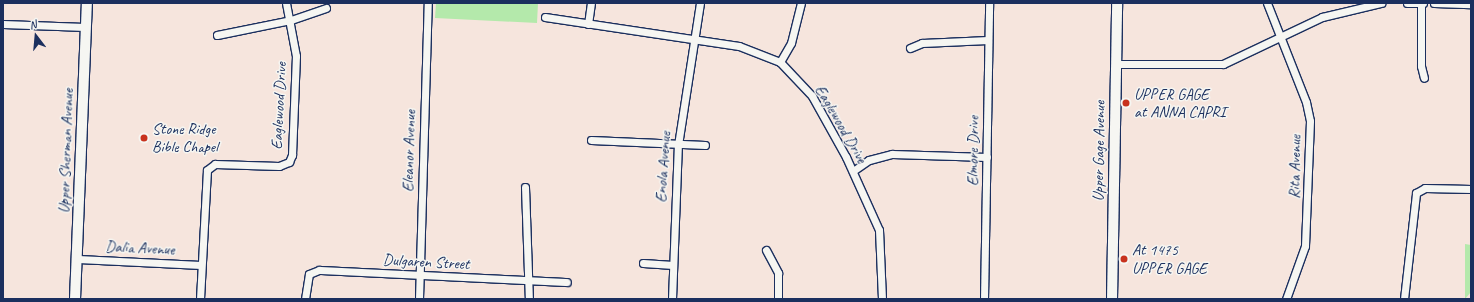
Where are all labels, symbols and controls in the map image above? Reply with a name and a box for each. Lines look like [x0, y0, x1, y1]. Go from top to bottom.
north arrow [16, 16, 56, 56]
text: N [27, 17, 38, 32]
street label: Eaglewood Drive [267, 62, 291, 150]
street label: Eaglewood Drive [811, 81, 871, 167]
place label: UPPER GAGE at ANNA CAPRI [1134, 84, 1225, 122]
street label: Upper Sherman Avenue [54, 88, 78, 214]
marker: UPPER GAGE at ANNA CAPRI [1121, 98, 1131, 108]
street label: Upper Gage Avenue [1089, 100, 1109, 202]
street label: Eleanor Avenue [398, 110, 420, 192]
street label: Elmore Drive [963, 116, 983, 186]
place label: Stone Ridge Bible Chapel [152, 119, 218, 157]
street label: Enola Avenue [651, 131, 675, 203]
marker: Stone Ridge Bible Chapel [139, 133, 149, 143]
street label: Rita Avenue [1285, 135, 1305, 199]
street label: Dalia Avenue [105, 237, 175, 259]
place label: At 1475 UPPER GAGE [1132, 240, 1208, 278]
street label: Dulgaren Street [382, 250, 470, 274]
marker: At 1475 UPPER GAGE [1119, 254, 1129, 264]

